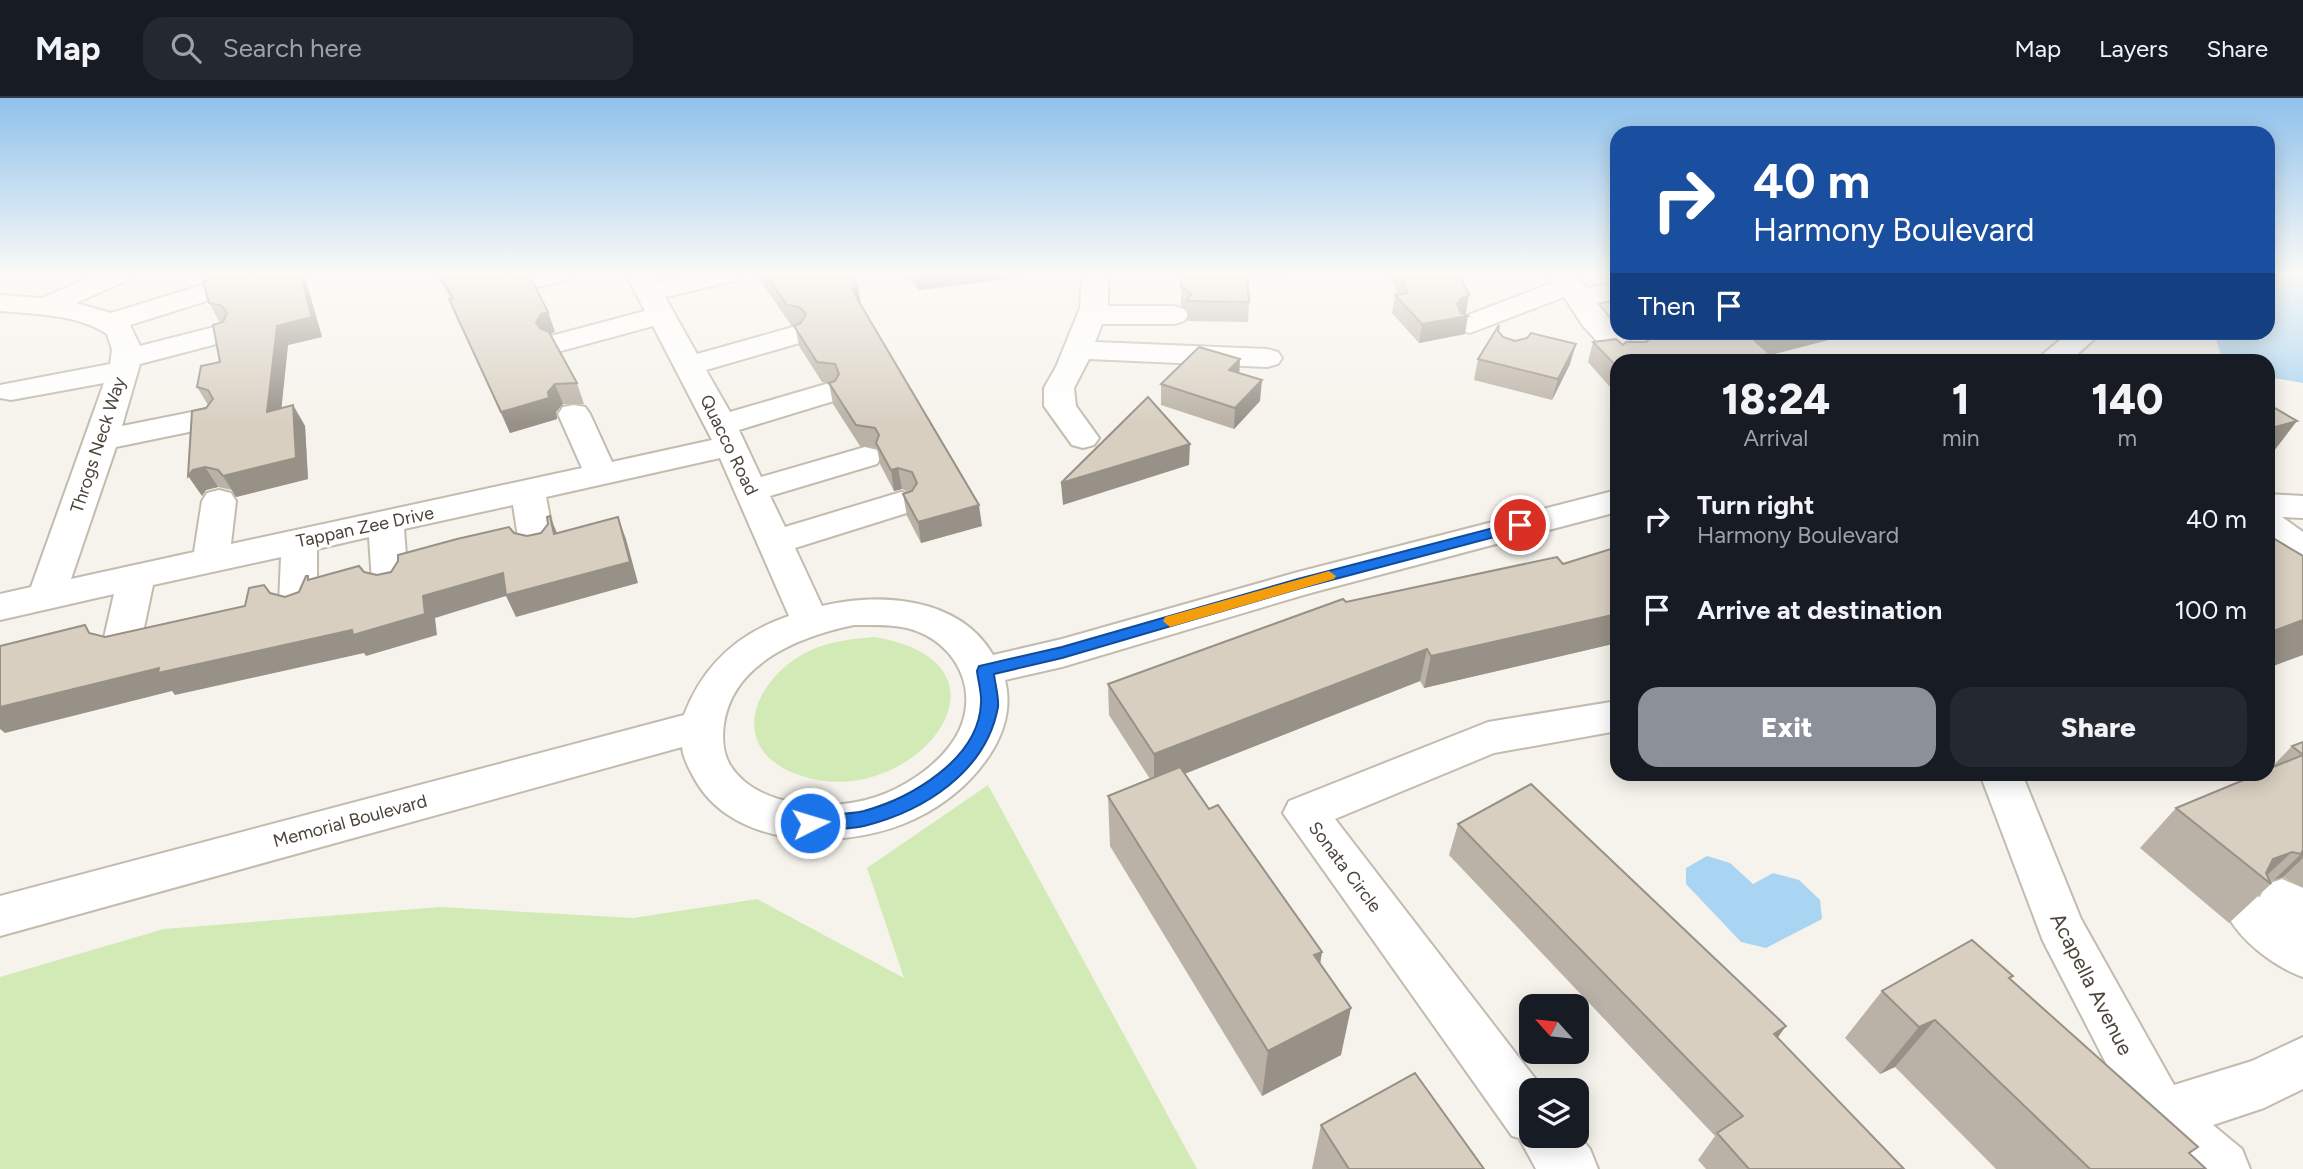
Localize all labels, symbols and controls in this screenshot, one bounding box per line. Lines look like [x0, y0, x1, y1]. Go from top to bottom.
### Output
search box [143, 17, 633, 80]
text: Map [35, 29, 101, 68]
icon: search [167, 29, 205, 67]
text: Search here [223, 32, 362, 64]
text: Map [2014, 34, 2061, 63]
text: Layers [2099, 34, 2168, 63]
text: Share [2206, 34, 2268, 63]
text: 40 m [1753, 151, 1870, 210]
icon: right [1638, 154, 1729, 245]
text: Harmony Boulevard [1753, 211, 2035, 249]
icon: arrive [1710, 287, 1748, 325]
text: Then [1638, 290, 1696, 322]
street label: Throgs Neck Way [66, 374, 131, 516]
text: 18:24 [1722, 374, 1830, 425]
text: 1 [1952, 374, 1970, 425]
text: 140 [2091, 374, 2163, 425]
street label: Quacco Road [695, 391, 763, 499]
text: Arrival [1743, 424, 1808, 452]
text: min [1942, 424, 1980, 452]
text: m [2118, 424, 2137, 452]
text: Turn right [1697, 489, 1814, 521]
pin [1490, 495, 1550, 555]
icon: right [1638, 500, 1676, 538]
street label: Tappan Zee Drive [294, 502, 436, 552]
text: 40 m [2186, 503, 2247, 535]
icon: arrive [1501, 506, 1539, 544]
text: Harmony Boulevard [1697, 521, 1899, 549]
icon: arrive [1638, 591, 1676, 629]
text: Arrive at destination [1697, 594, 1942, 626]
text: 100 m [2174, 594, 2247, 626]
button: Exit [1638, 687, 1936, 767]
button: Share [1950, 687, 2247, 767]
position arrow [773, 786, 847, 860]
street label: Memorial Boulevard [271, 790, 429, 852]
street label: Sonata Circle [1304, 817, 1386, 917]
street label: Acapella Avenue [2045, 909, 2139, 1059]
north arrow [1519, 994, 1589, 1064]
map controls [1519, 994, 1589, 1148]
button: layers [1519, 1078, 1589, 1148]

